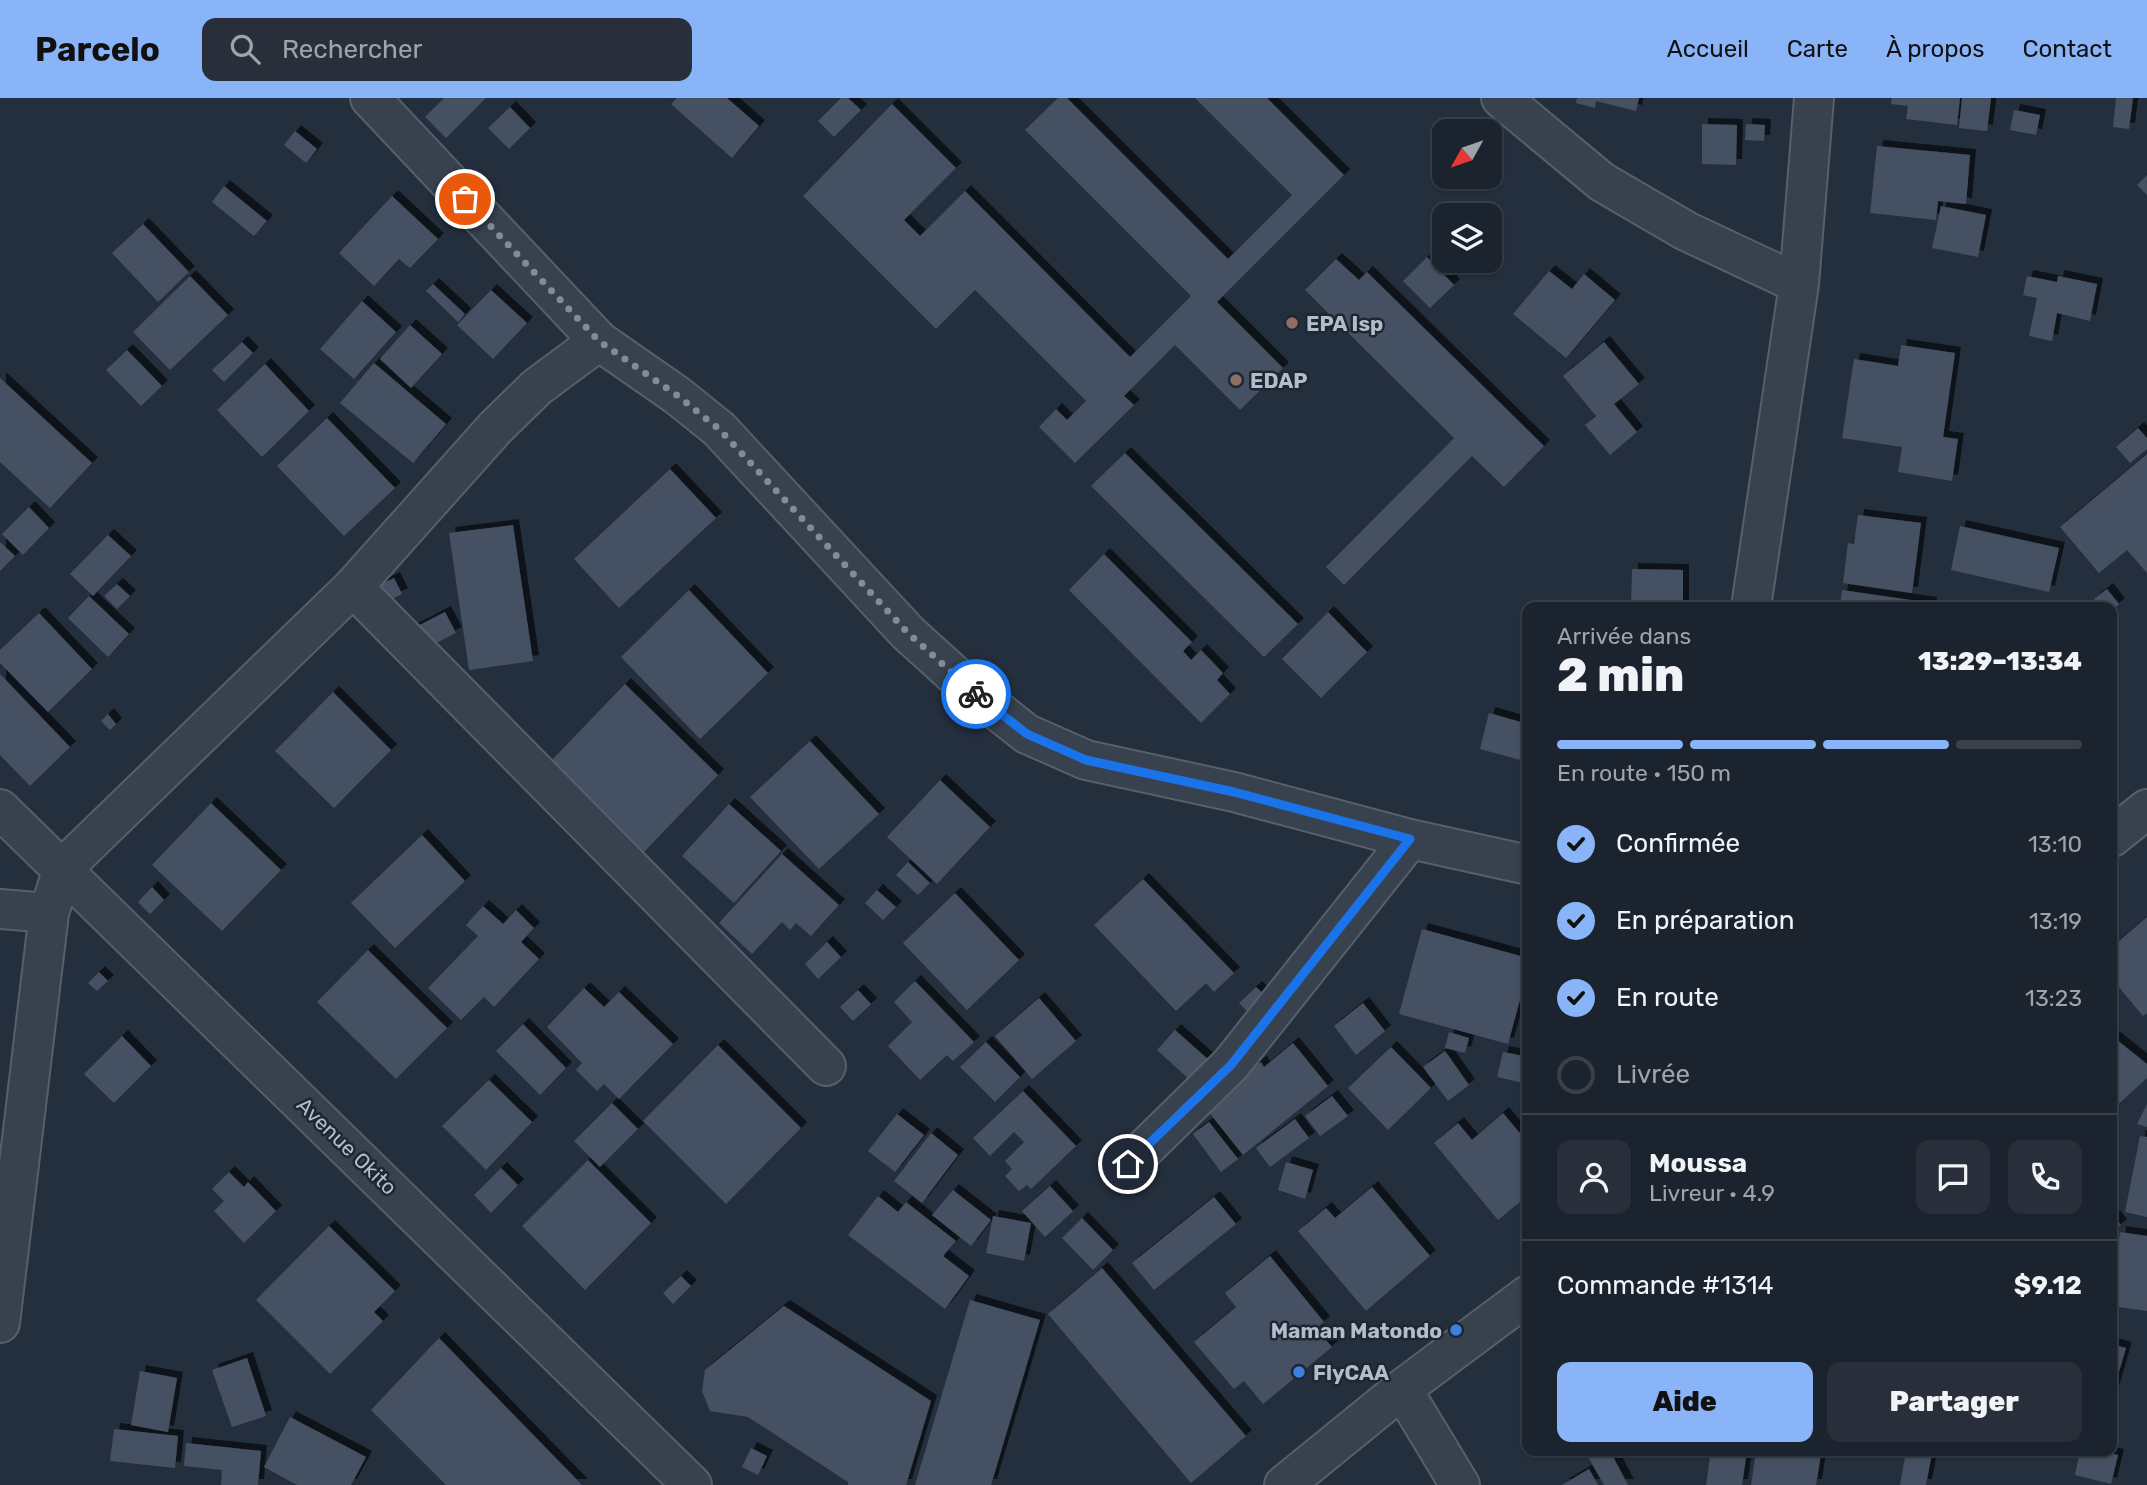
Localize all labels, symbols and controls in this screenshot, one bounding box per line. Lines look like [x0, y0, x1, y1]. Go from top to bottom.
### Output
search box [202, 18, 692, 81]
text: Parcelo [35, 30, 160, 69]
icon: search [226, 30, 264, 68]
text: Rechercher [282, 34, 422, 65]
text: Accueil [1667, 35, 1749, 63]
text: Carte [1787, 35, 1848, 63]
text: À propos [1886, 35, 1985, 63]
text: Contact [2023, 35, 2112, 63]
north arrow [1432, 119, 1502, 189]
map controls [1432, 119, 1502, 273]
pin [435, 169, 495, 229]
icon: bag [446, 180, 484, 218]
button: layers [1432, 203, 1502, 273]
place label: EPA Isp [1306, 311, 1383, 336]
marker: EPA Isp [1284, 315, 1300, 331]
place label: EDAP [1250, 368, 1307, 393]
marker: EDAP [1228, 372, 1244, 388]
text: Arrivée dans [1557, 622, 1691, 650]
text: 13:29–13:34 [1918, 646, 2082, 677]
text: 2 min [1557, 648, 1684, 703]
courier [941, 659, 1011, 729]
icon: bike [957, 675, 995, 713]
text: En route · 150 m [1557, 759, 1731, 787]
icon: check [1557, 825, 1595, 863]
text: Confirmée [1616, 828, 1740, 859]
text: 13:10 [2028, 830, 2082, 858]
icon: check [1557, 902, 1595, 940]
text: En préparation [1616, 905, 1794, 936]
text: 13:19 [2029, 907, 2082, 935]
icon: check [1557, 979, 1595, 1017]
text: En route [1616, 982, 1719, 1013]
text: 13:23 [2025, 984, 2082, 1012]
text: Livrée [1616, 1059, 1690, 1090]
street label: Avenue Okito [292, 1092, 402, 1200]
pin [1098, 1134, 1158, 1194]
button: person [1557, 1140, 1631, 1214]
button: chat [1916, 1140, 1990, 1214]
button: phone [2008, 1140, 2082, 1214]
icon: home [1109, 1145, 1147, 1183]
text: Moussa [1649, 1148, 1747, 1179]
text: Livreur · 4.9 [1649, 1179, 1775, 1207]
text: Commande #1314 [1557, 1270, 1774, 1301]
text: $9.12 [2014, 1270, 2082, 1301]
place label: Maman Matondo [1271, 1318, 1442, 1343]
marker: Maman Matondo [1448, 1322, 1464, 1338]
place label: FlyCAA [1313, 1360, 1389, 1385]
button: Aide [1557, 1362, 1813, 1442]
button: Partager [1827, 1362, 2082, 1442]
marker: FlyCAA [1291, 1364, 1307, 1380]

